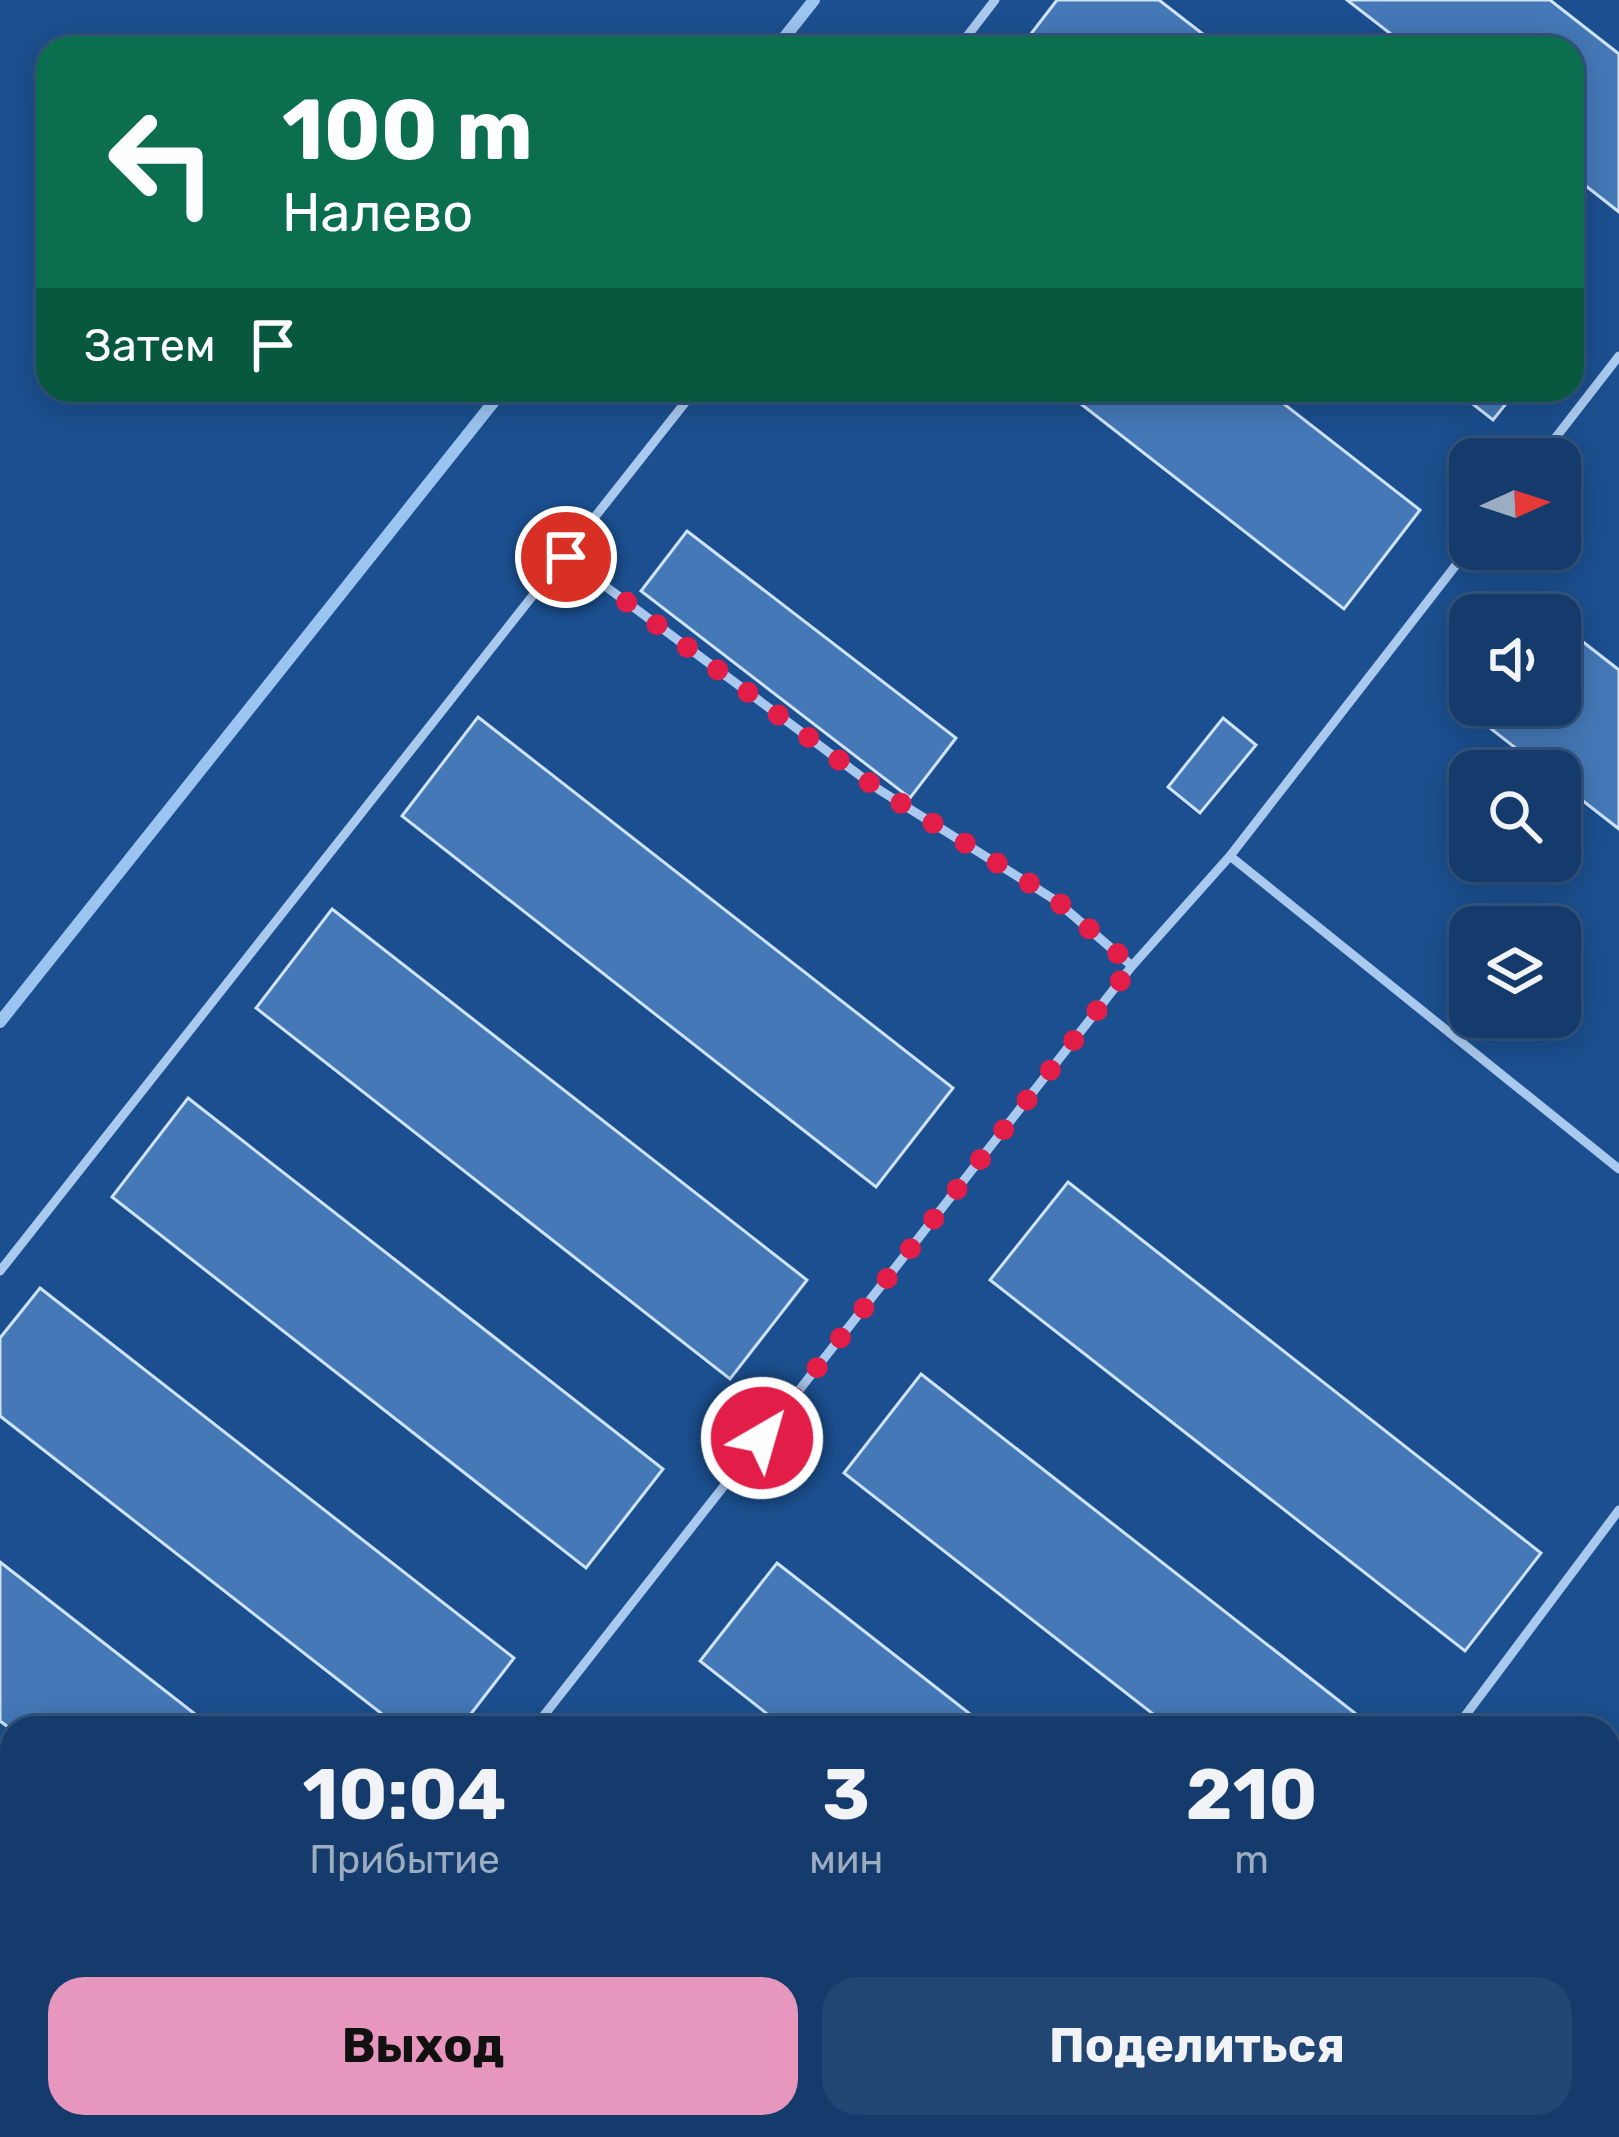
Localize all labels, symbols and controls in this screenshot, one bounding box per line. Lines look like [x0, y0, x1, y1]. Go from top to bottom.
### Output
text: 100 m [282, 80, 533, 180]
icon: left [84, 84, 240, 240]
text: Налево [282, 181, 473, 245]
icon: arrive [240, 312, 306, 378]
text: Затем [84, 319, 216, 372]
north arrow [1449, 438, 1581, 570]
map controls [1449, 438, 1581, 1038]
pin [515, 506, 617, 608]
icon: arrive [533, 524, 599, 590]
button: sound [1449, 594, 1581, 726]
button: search [1449, 750, 1581, 882]
button: layers [1449, 906, 1581, 1038]
position arrow [699, 1375, 825, 1501]
text: 10:04 [303, 1752, 507, 1837]
text: 3 [822, 1752, 870, 1837]
text: 210 [1186, 1752, 1317, 1837]
text: Прибытие [309, 1837, 500, 1883]
text: мин [809, 1837, 883, 1883]
text: m [1234, 1837, 1269, 1883]
button: Выход [48, 1977, 798, 2115]
button: Поделиться [822, 1977, 1572, 2115]

